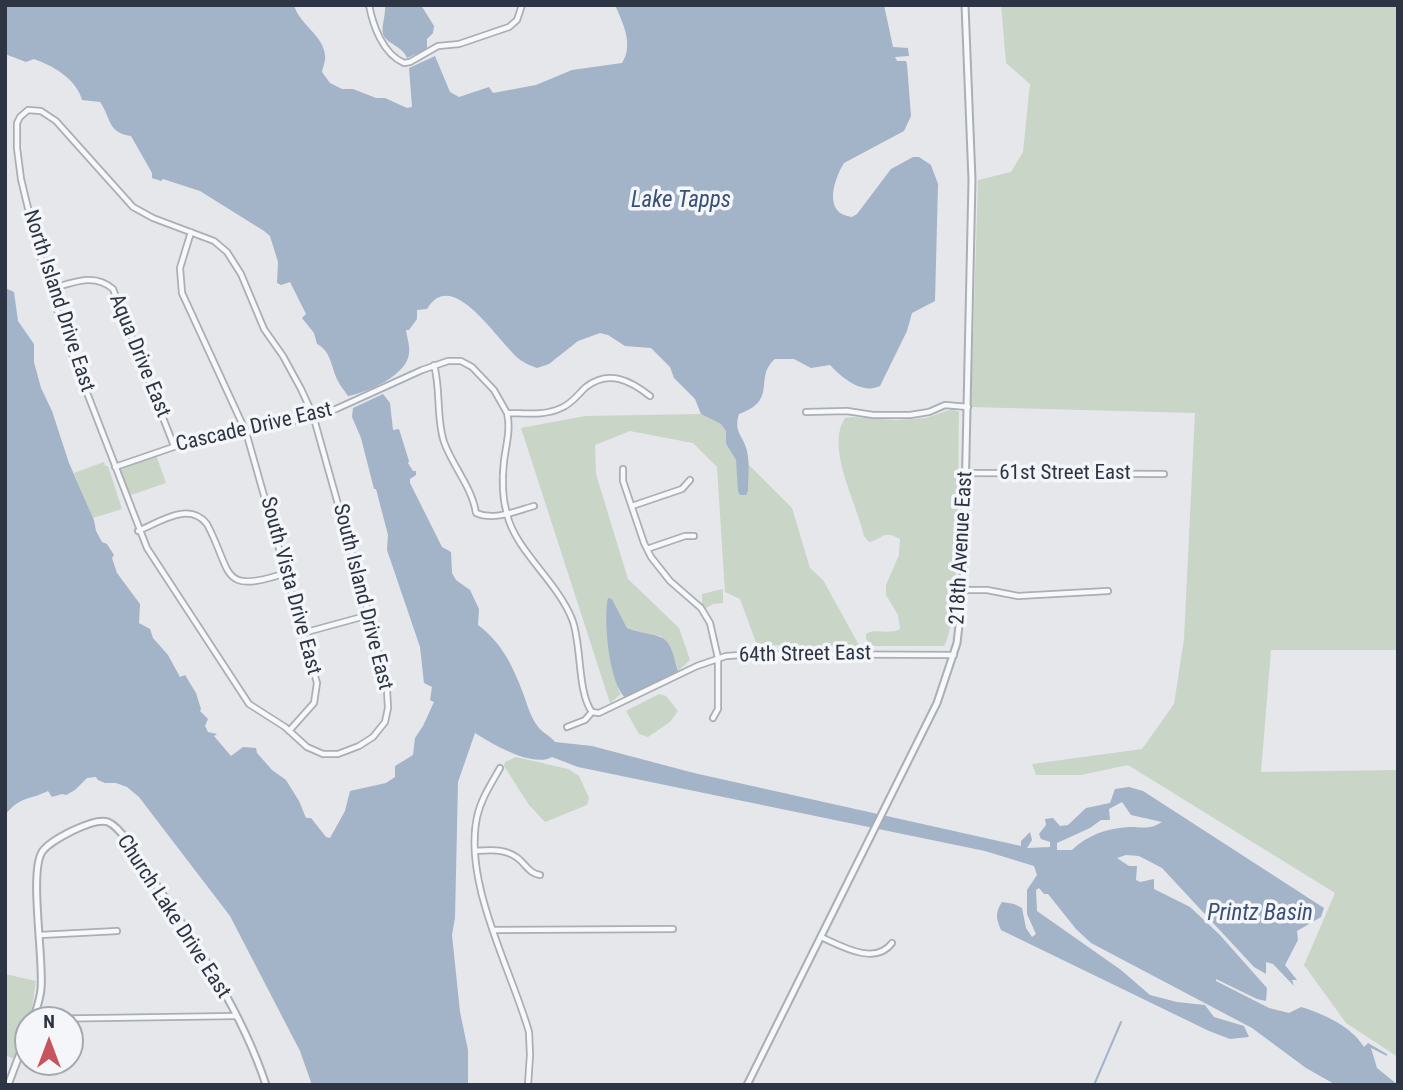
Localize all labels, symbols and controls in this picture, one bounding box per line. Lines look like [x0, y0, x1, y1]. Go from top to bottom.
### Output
water label: Lake Tapps [631, 187, 731, 215]
street label: North Island Drive East [17, 207, 99, 395]
street label: Aqua Drive East [103, 291, 175, 421]
street label: Cascade Drive East [174, 398, 334, 458]
street label: 61st Street East [999, 461, 1131, 487]
street label: 218th Avenue East [945, 471, 979, 625]
street label: South Vista Drive East [254, 494, 326, 678]
street label: South Island Drive East [327, 501, 397, 693]
street label: 64th Street East [739, 641, 871, 669]
street label: Church Lake Drive East [111, 830, 235, 1004]
water label: Printz Basin [1207, 900, 1313, 928]
north arrow [14, 1006, 84, 1076]
text: N [43, 1010, 55, 1033]

